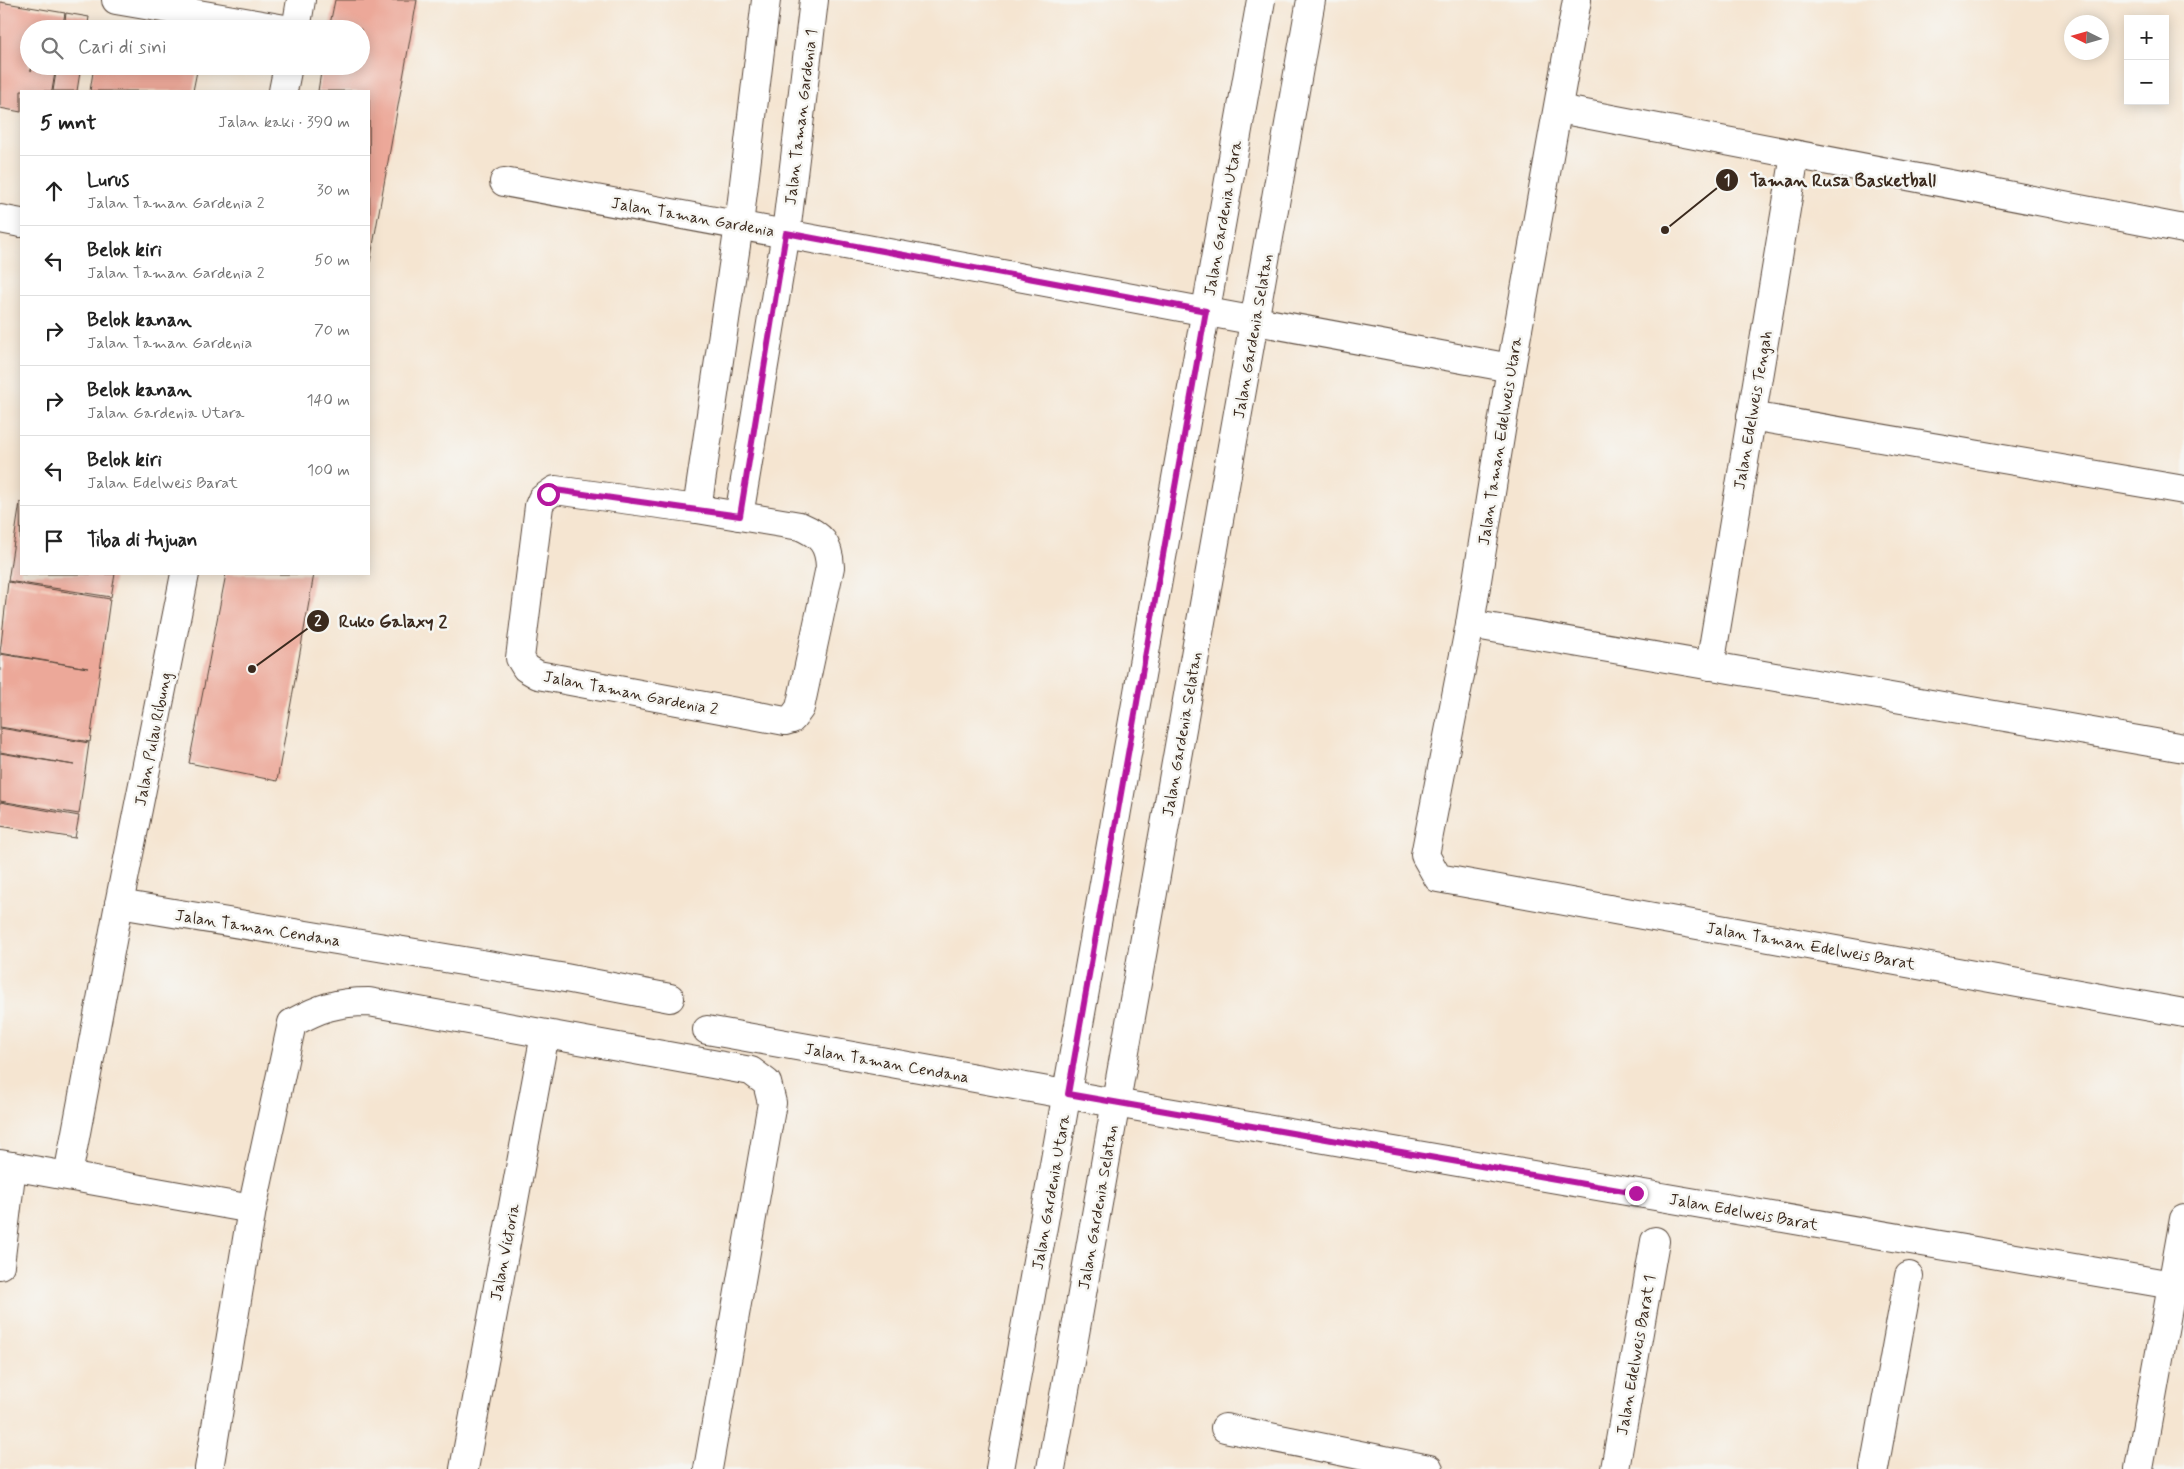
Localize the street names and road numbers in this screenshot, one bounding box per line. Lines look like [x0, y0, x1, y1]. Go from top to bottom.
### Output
street label: Jalan Taman Gardenia 1 [780, 28, 823, 206]
street label: Jalan Gardenia Utara [1199, 139, 1248, 298]
street label: Jalan Taman Gardenia [610, 193, 776, 242]
street label: Jalan Gardenia Selatan [1229, 252, 1278, 420]
street label: Jalan Edelweis Tengah [1729, 329, 1778, 491]
street label: Jalan Taman Edelweis Utara [1474, 335, 1527, 547]
street label: Jalan Gardenia Selatan [1158, 650, 1207, 818]
street label: Jalan Taman Gardenia 2 [542, 666, 720, 721]
street label: Jalan Pulau Ribung [130, 671, 177, 808]
street label: Jalan Taman Cendana [174, 905, 342, 952]
street label: Jalan Taman Edelweis Barat [1705, 918, 1918, 975]
street label: Jalan Taman Cendana [803, 1039, 971, 1088]
street label: Jalan Gardenia Utara [1027, 1113, 1076, 1272]
street label: Jalan Gardenia Selatan [1074, 1123, 1123, 1291]
street label: Jalan Edelweis Barat [1668, 1189, 1820, 1236]
street label: Jalan Victoria [486, 1202, 525, 1303]
street label: Jalan Edelweis Barat 1 [1612, 1273, 1661, 1437]

